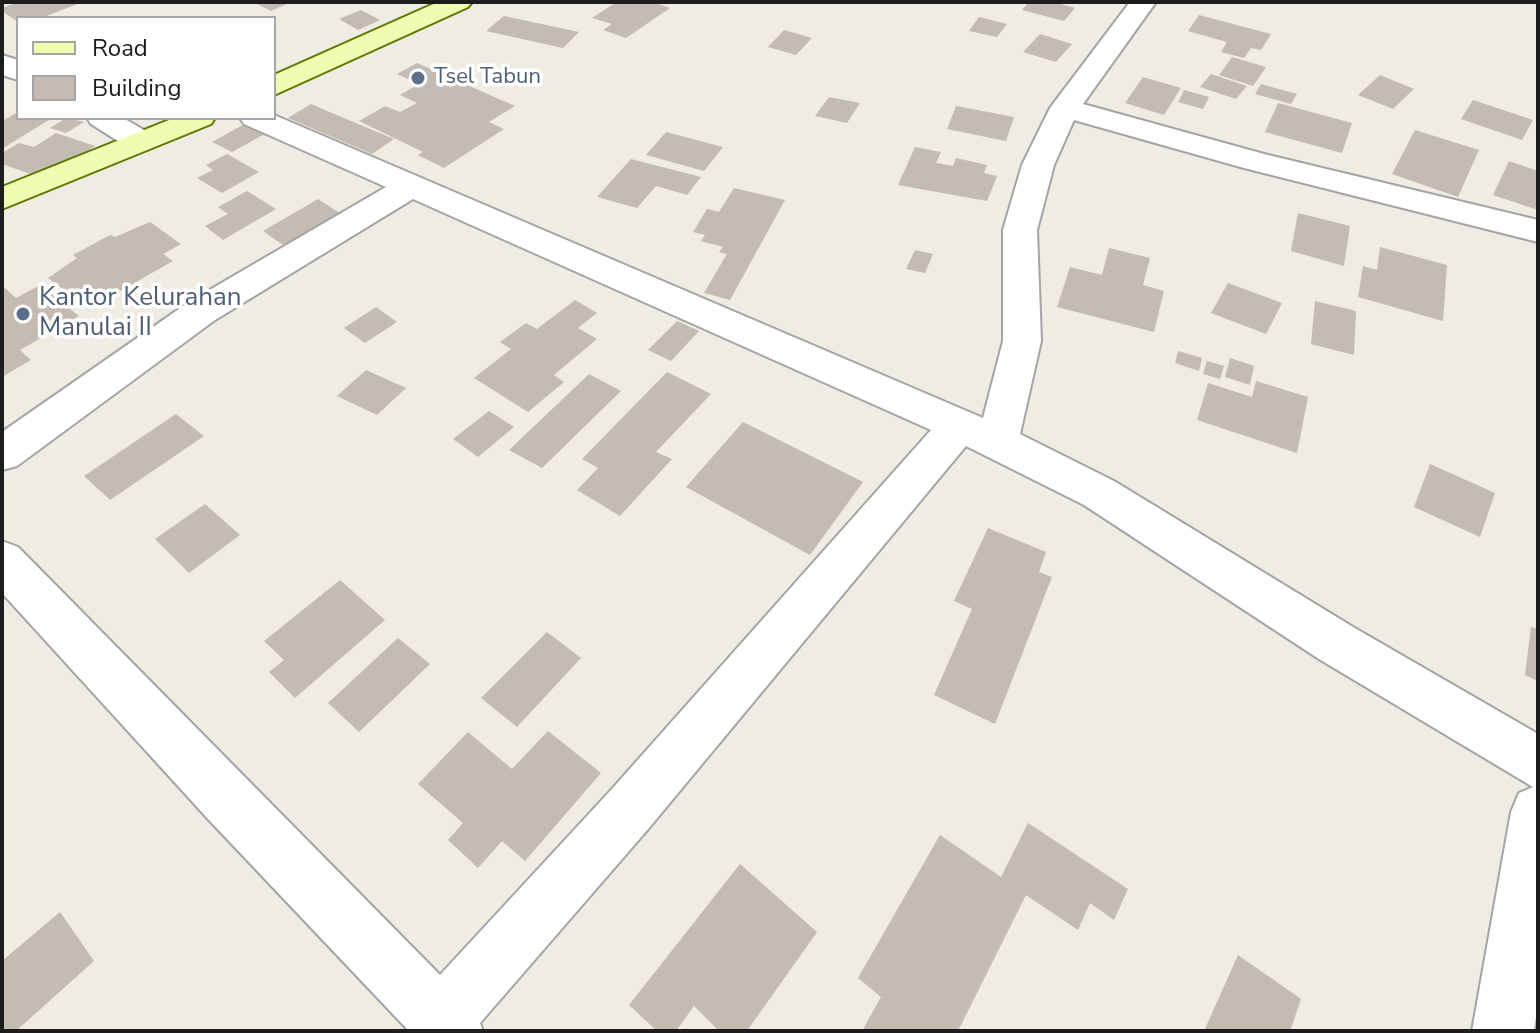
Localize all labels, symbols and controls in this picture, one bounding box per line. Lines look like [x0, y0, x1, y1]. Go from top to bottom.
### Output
legend [16, 16, 276, 120]
text: Road [92, 32, 148, 64]
place label: Tsel Tabun [434, 65, 541, 91]
marker: Tsel Tabun [409, 69, 427, 87]
text: Building [92, 72, 182, 104]
place label: Kantor Kelurahan Manulai II [39, 283, 242, 344]
marker: Kantor Kelurahan Manulai II [14, 305, 32, 323]

